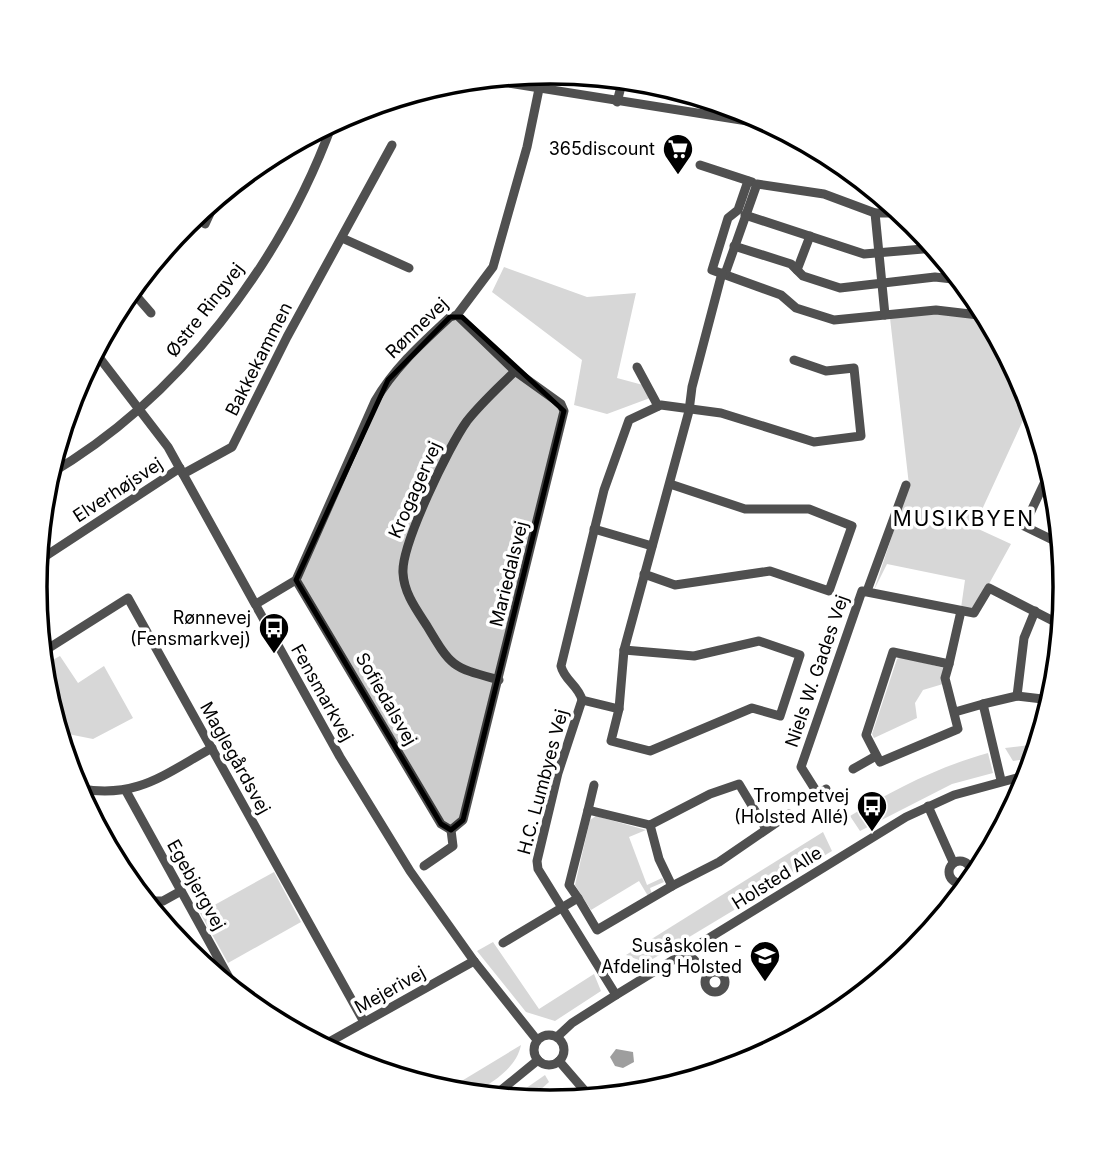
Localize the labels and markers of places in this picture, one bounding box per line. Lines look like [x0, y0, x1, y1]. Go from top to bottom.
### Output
supermarket icon: 365discount [661, 132, 695, 176]
place label: 365discount [549, 138, 655, 159]
place label: Rønnevej (Fensmarkvej) [130, 607, 251, 649]
bus stop icon: Rønnevej (Fensmarkvej) [257, 611, 291, 655]
place label: Trompetvej (Holsted Allé) [734, 785, 849, 827]
bus stop icon: Trompetvej (Holsted Allé) [855, 789, 889, 833]
place label: Susåskolen - Afdeling Holsted [601, 935, 742, 977]
school or university icon: Susåskolen - Afdeling Holsted [748, 939, 782, 983]

